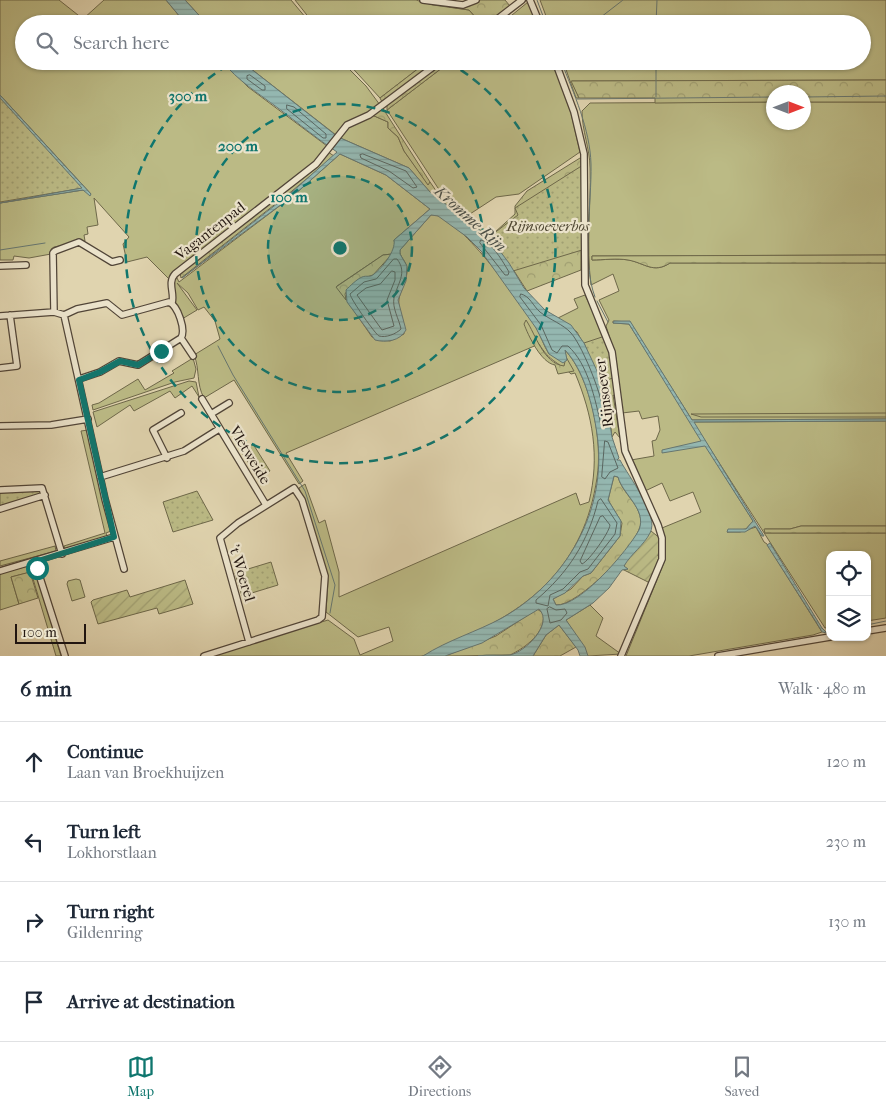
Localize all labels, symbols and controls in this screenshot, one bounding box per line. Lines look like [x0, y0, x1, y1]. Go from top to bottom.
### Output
search box [15, 15, 871, 70]
icon: search [33, 29, 61, 57]
text: Search here [73, 32, 169, 54]
north arrow [766, 85, 811, 130]
text: 300 m [169, 87, 208, 105]
text: 200 m [218, 137, 258, 155]
water label: Kromme Rijn [430, 181, 510, 256]
text: 100 m [270, 188, 308, 206]
street label: Vagantenpad [171, 198, 249, 265]
park label: Rijnsoeverbos [506, 217, 590, 235]
centre of rings [331, 239, 349, 257]
route end [150, 340, 173, 363]
street label: Rijnsoever [591, 357, 617, 428]
street label: Vletweide [225, 422, 275, 488]
street label: 't Woerel [225, 542, 259, 604]
map controls [826, 551, 871, 641]
button: locate [826, 551, 871, 596]
route start [26, 557, 49, 580]
button: layers [826, 596, 871, 641]
scale bar [15, 621, 86, 644]
text: 100 m [22, 624, 57, 641]
text: 6 min [20, 677, 72, 701]
text: Walk · 480 m [778, 679, 866, 698]
text: Continue [67, 741, 143, 763]
icon: ahead [20, 748, 48, 776]
text: 120 m [827, 752, 866, 771]
text: Laan van Broekhuijzen [67, 763, 224, 782]
text: Turn left [67, 821, 141, 843]
icon: left [20, 828, 48, 856]
text: 230 m [826, 832, 866, 851]
text: Lokhorstlaan [67, 843, 157, 862]
text: Turn right [67, 901, 154, 923]
icon: right [20, 908, 48, 936]
text: 130 m [828, 912, 866, 931]
text: Gildenring [67, 923, 143, 942]
icon: arrive [20, 988, 48, 1016]
text: Arrive at destination [67, 991, 235, 1013]
tab: Map [127, 1053, 155, 1100]
tab: Directions [408, 1053, 471, 1100]
tab: Saved [725, 1053, 759, 1100]

